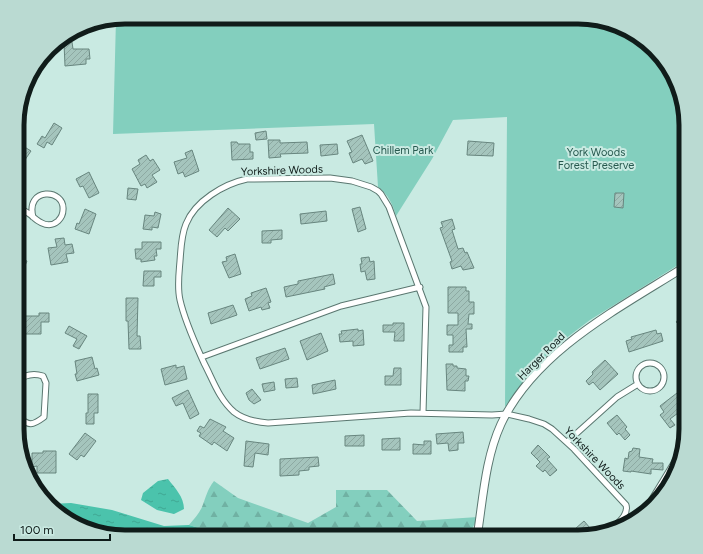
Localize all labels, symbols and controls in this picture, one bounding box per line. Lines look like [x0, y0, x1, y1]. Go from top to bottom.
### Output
park label: Chillem Park [373, 144, 434, 157]
park label: York Woods Forest Preserve [558, 146, 634, 172]
street label: Yorkshire Woods [241, 163, 323, 178]
street label: Harger Road [515, 330, 568, 383]
street label: Yorkshire Woods [561, 424, 628, 492]
scale bar [14, 516, 110, 542]
text: 100 m [20, 523, 54, 537]

